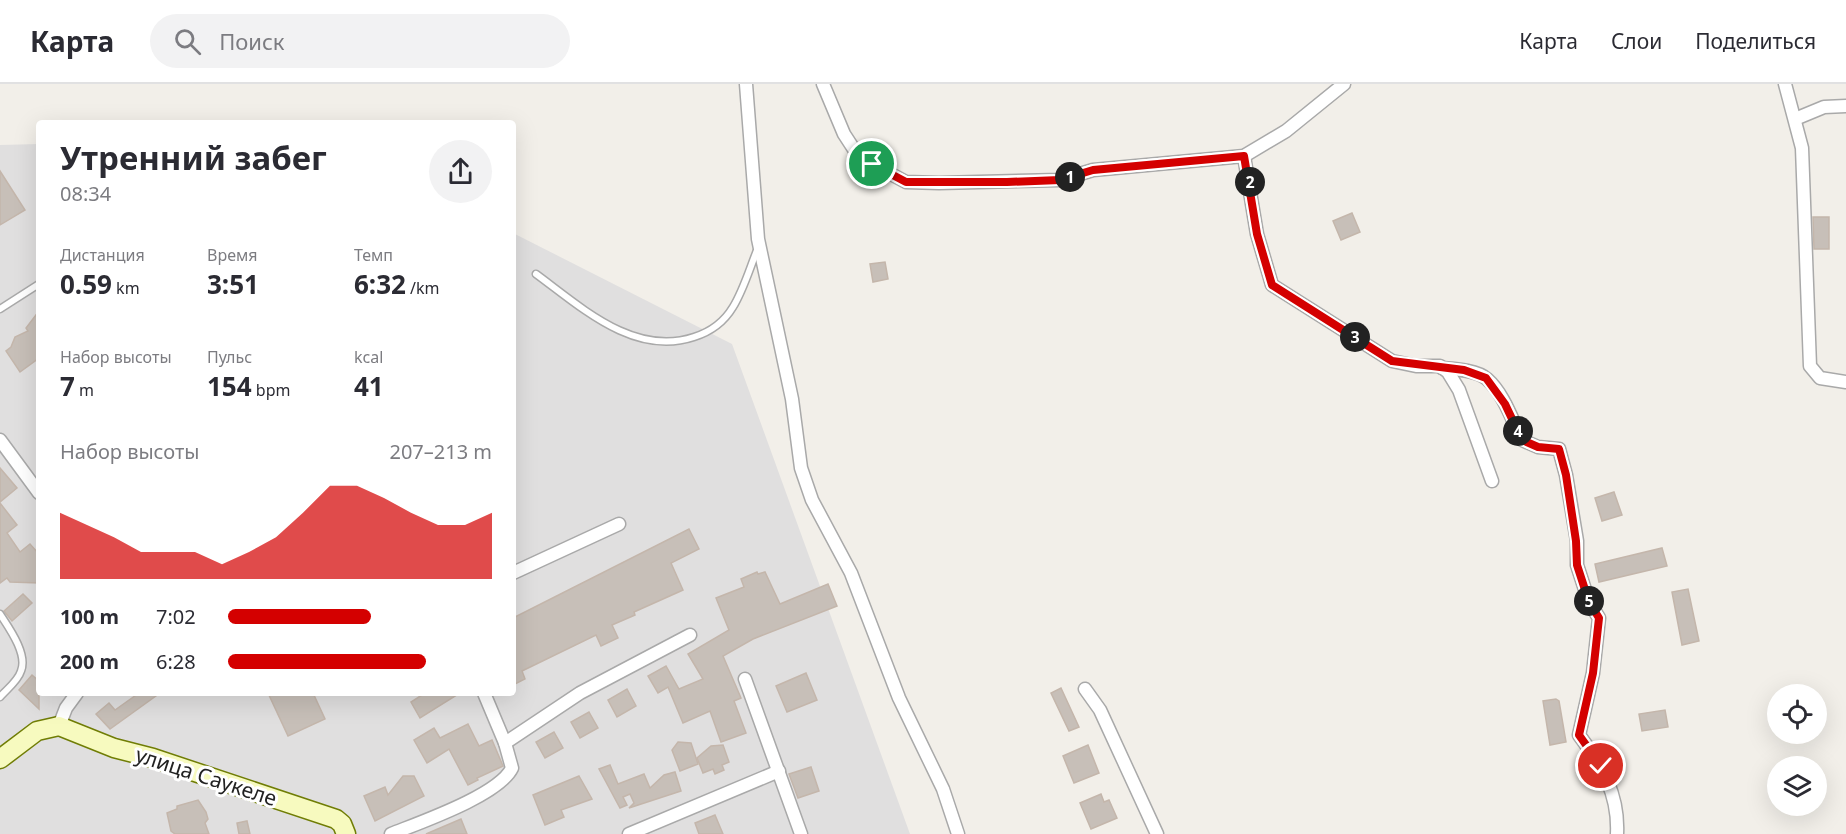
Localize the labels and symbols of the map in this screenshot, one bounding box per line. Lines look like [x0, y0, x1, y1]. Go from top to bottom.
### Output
pin [846, 138, 897, 189]
pin: 1 [1055, 162, 1085, 192]
pin: 2 [1235, 167, 1265, 197]
pin: 3 [1340, 322, 1370, 352]
pin: 4 [1503, 416, 1533, 446]
pin: 5 [1574, 586, 1604, 616]
street label: улица Саукеле [132, 740, 280, 812]
pin [1575, 740, 1626, 791]

